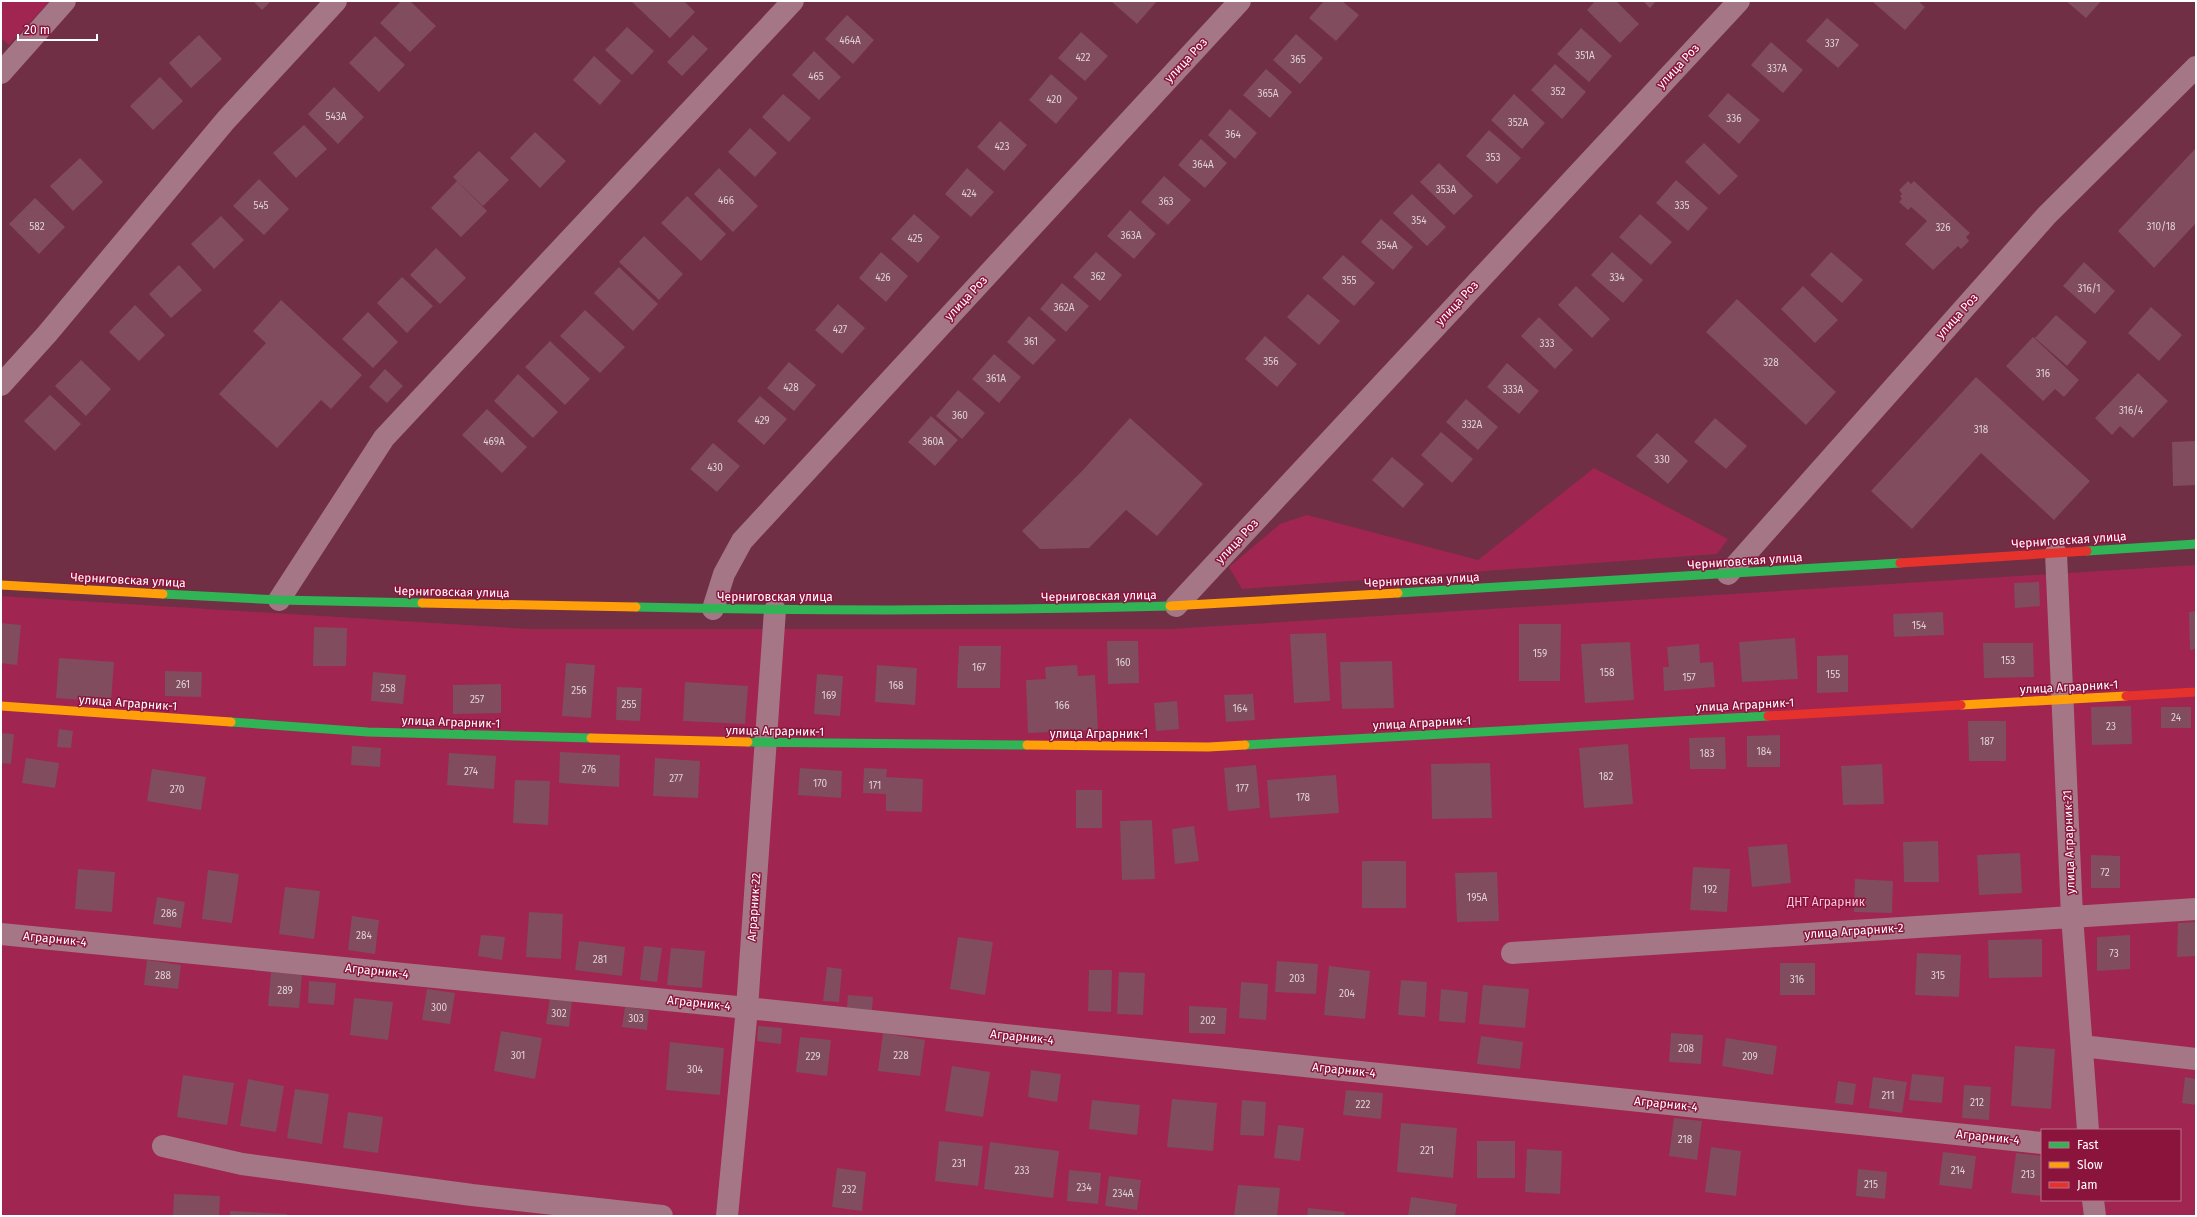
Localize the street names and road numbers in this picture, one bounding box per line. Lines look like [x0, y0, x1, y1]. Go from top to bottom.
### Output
street label: улица Роз [1162, 35, 1210, 85]
street label: улица Роз [1654, 41, 1702, 91]
street label: улица Роз [942, 273, 990, 323]
street label: улица Роз [1433, 278, 1481, 328]
street label: улица Роз [1933, 291, 1981, 341]
street label: улица Роз [1213, 516, 1261, 566]
street label: Черниговская улица [2011, 529, 2127, 551]
street label: Черниговская улица [1687, 550, 1803, 572]
street label: Черниговская улица [70, 570, 186, 590]
street label: Черниговская улица [1364, 570, 1480, 590]
street label: Черниговская улица [394, 584, 510, 600]
street label: Черниговская улица [1041, 588, 1157, 604]
street label: Черниговская улица [717, 590, 833, 604]
street label: улица Аграрник-1 [2019, 677, 2119, 697]
street label: улица Аграрник-1 [78, 693, 178, 713]
street label: улица Аграрник-1 [1695, 695, 1795, 715]
street label: улица Аграрник-1 [401, 713, 501, 731]
street label: улица Аграрник-1 [1372, 713, 1472, 733]
street label: улица Аграрник-1 [726, 723, 824, 739]
street label: улица Аграрник-1 [1050, 727, 1148, 741]
street label: улица Аграрник-21 [2060, 790, 2078, 894]
street label: Аграрник-22 [745, 872, 763, 942]
street label: улица Аграрник-2 [1804, 921, 1904, 941]
street label: Аграрник-4 [22, 929, 88, 949]
street label: Аграрник-4 [344, 961, 410, 981]
street label: Аграрник-4 [666, 993, 732, 1013]
street label: Аграрник-4 [989, 1027, 1055, 1047]
street label: Аграрник-4 [1311, 1060, 1377, 1080]
street label: Аграрник-4 [1633, 1094, 1699, 1114]
street label: Аграрник-4 [1955, 1127, 2021, 1147]

